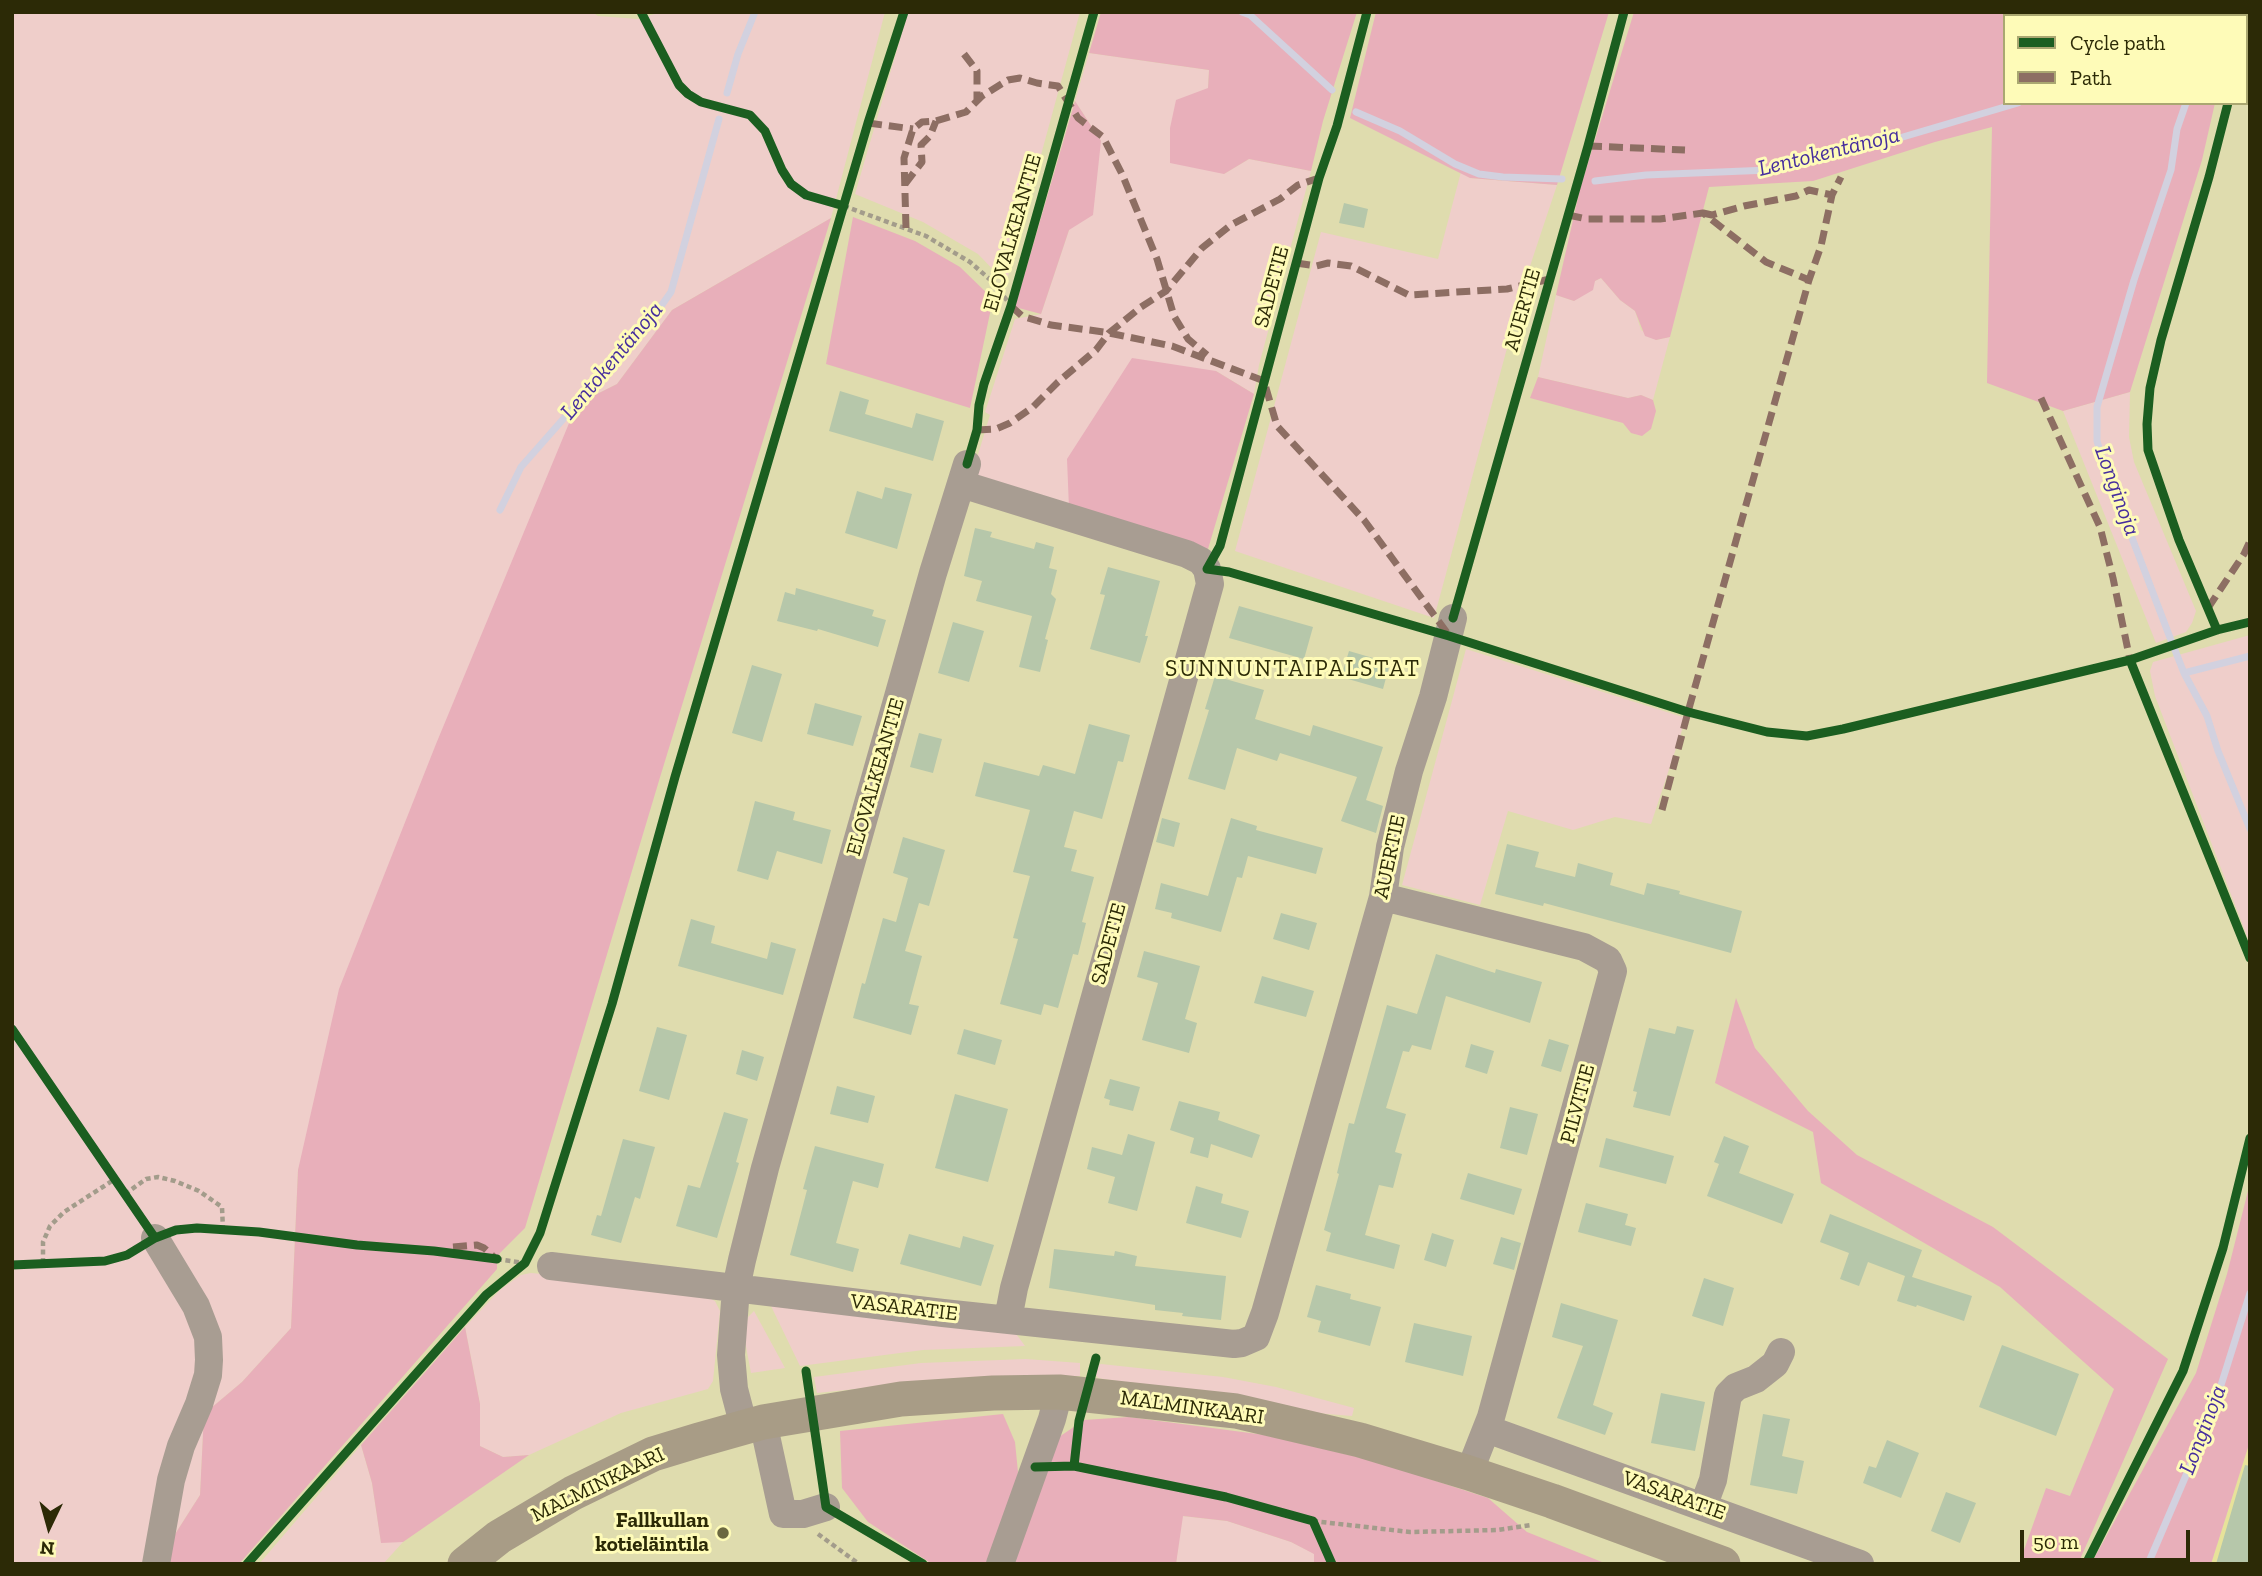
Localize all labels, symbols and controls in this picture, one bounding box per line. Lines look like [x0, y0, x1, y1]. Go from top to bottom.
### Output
legend [2003, 14, 2248, 105]
text: Cycle path [2070, 30, 2165, 55]
text: Path [2070, 65, 2112, 90]
water label: Lentokentänoja [1755, 121, 1903, 183]
street label: ELOVALKEANTIE [978, 151, 1048, 315]
street label: SADETIE [1249, 243, 1295, 331]
street label: AUERTIE [1499, 266, 1547, 354]
water label: Lentokentänoja [555, 297, 669, 425]
water label: Longinoja [2088, 442, 2146, 540]
district label: SUNNUNTAIPALSTAT [1167, 655, 1419, 683]
street label: ELOVALKEANTIE [841, 695, 911, 859]
street label: AUERTIE [1369, 813, 1411, 901]
street label: SADETIE [1086, 900, 1132, 988]
street label: PILVITIE [1555, 1062, 1601, 1146]
street label: VASARATIE [849, 1289, 959, 1327]
water label: Longinoja [2173, 1382, 2233, 1478]
street label: MALMINKAARI [1119, 1385, 1265, 1431]
street label: MALMINKAARI [527, 1442, 669, 1528]
street label: VASARATIE [1619, 1466, 1729, 1526]
north arrow [14, 1492, 84, 1562]
place label: Fallkullan kotieläintila [595, 1508, 709, 1558]
scale bar [2024, 1516, 2194, 1560]
marker: Fallkullan kotieläintila [715, 1525, 731, 1541]
text: 50 m [2033, 1529, 2079, 1554]
text: N [39, 1536, 55, 1561]

